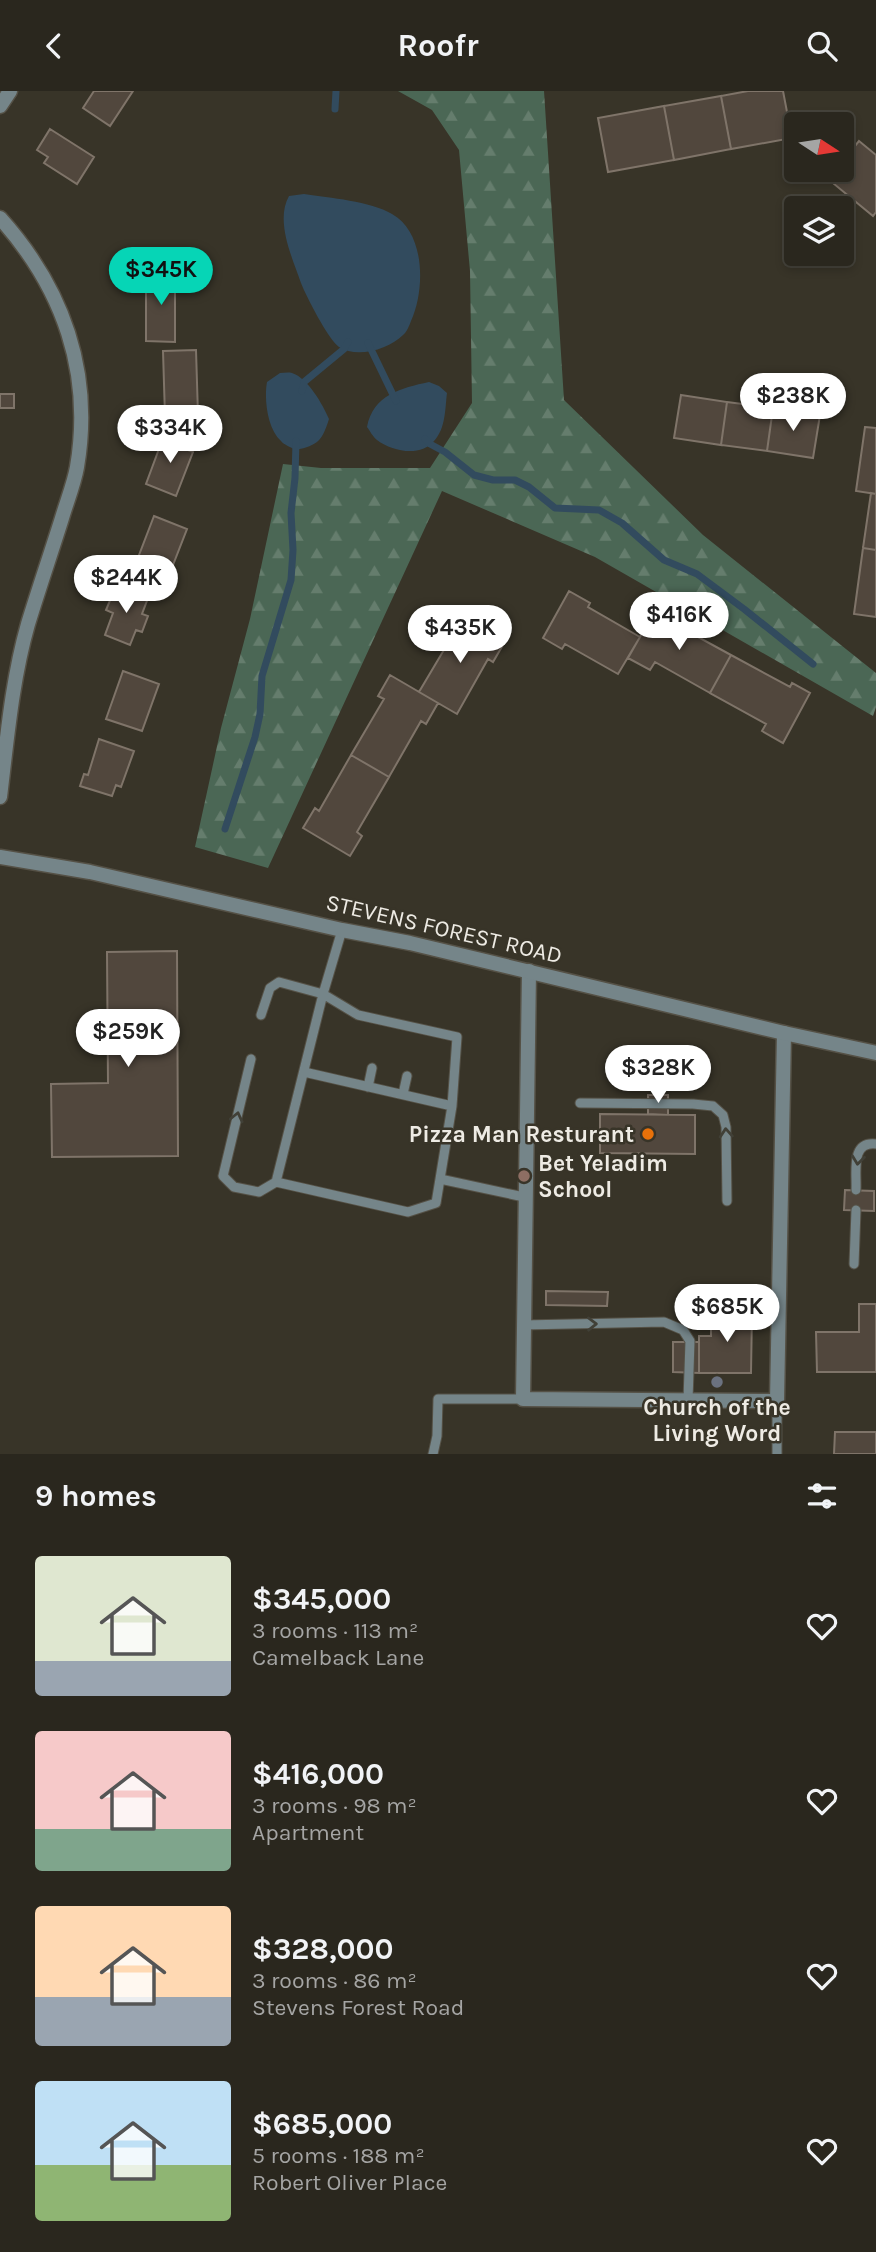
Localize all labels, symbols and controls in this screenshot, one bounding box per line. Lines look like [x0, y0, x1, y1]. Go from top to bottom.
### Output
icon: back [35, 27, 73, 65]
text: Roofr [397, 27, 479, 64]
icon: search [803, 27, 841, 65]
north arrow [784, 112, 854, 182]
map controls [784, 112, 854, 266]
button: layers [784, 196, 854, 266]
pin: $345K [112, 247, 210, 307]
text: $345K [125, 256, 197, 283]
pin: $238K [744, 373, 842, 433]
text: $238K [756, 382, 830, 409]
pin: $334K [121, 405, 219, 465]
text: $334K [133, 414, 207, 441]
pin: $244K [77, 555, 175, 615]
text: $244K [90, 564, 162, 591]
pin: $416K [630, 593, 728, 652]
text: $416K [646, 601, 712, 628]
pin: $435K [411, 605, 509, 665]
text: $435K [424, 614, 496, 641]
street label: STEVENS FOREST ROAD [323, 889, 565, 969]
pin: $259K [79, 1009, 177, 1069]
text: $259K [92, 1018, 164, 1045]
pin: $328K [609, 1045, 707, 1105]
text: $328K [621, 1054, 695, 1081]
one-way arrow [229, 1112, 243, 1124]
place label: Pizza Man Resturant [409, 1121, 634, 1148]
marker: Pizza Man Resturant [640, 1126, 656, 1142]
one-way arrow [718, 1127, 733, 1138]
place label: Bet Yeladim School [538, 1150, 668, 1203]
one-way arrow [851, 1154, 866, 1166]
marker: Bet Yeladim School [516, 1168, 532, 1184]
pin: $685K [678, 1285, 776, 1344]
text: $685K [690, 1293, 764, 1320]
one-way arrow [586, 1316, 597, 1331]
marker: Church of the Living Word [709, 1374, 725, 1390]
place label: Church of the Living Word [643, 1394, 791, 1447]
icon: filters [803, 1477, 841, 1515]
text: 9 homes [35, 1478, 157, 1514]
text: $345,000 [252, 1581, 391, 1617]
icon: home [91, 1584, 175, 1668]
icon: heart [803, 1607, 841, 1645]
text: 3 rooms · 113 m² [252, 1617, 418, 1644]
text: Camelback Lane [252, 1644, 424, 1671]
text: $416,000 [252, 1756, 384, 1792]
icon: home [91, 1759, 175, 1843]
icon: heart [803, 1782, 841, 1820]
text: 3 rooms · 98 m² [252, 1792, 417, 1819]
text: Apartment [252, 1819, 364, 1846]
text: $328,000 [252, 1931, 393, 1967]
icon: home [91, 1934, 175, 2018]
icon: heart [803, 1957, 841, 1995]
text: 3 rooms · 86 m² [252, 1967, 417, 1994]
text: Stevens Forest Road [252, 1994, 464, 2021]
text: $685,000 [252, 2106, 392, 2142]
icon: home [91, 2109, 175, 2193]
icon: heart [803, 2132, 841, 2170]
text: 5 rooms · 188 m² [252, 2142, 425, 2169]
text: Robert Oliver Place [252, 2169, 447, 2196]

